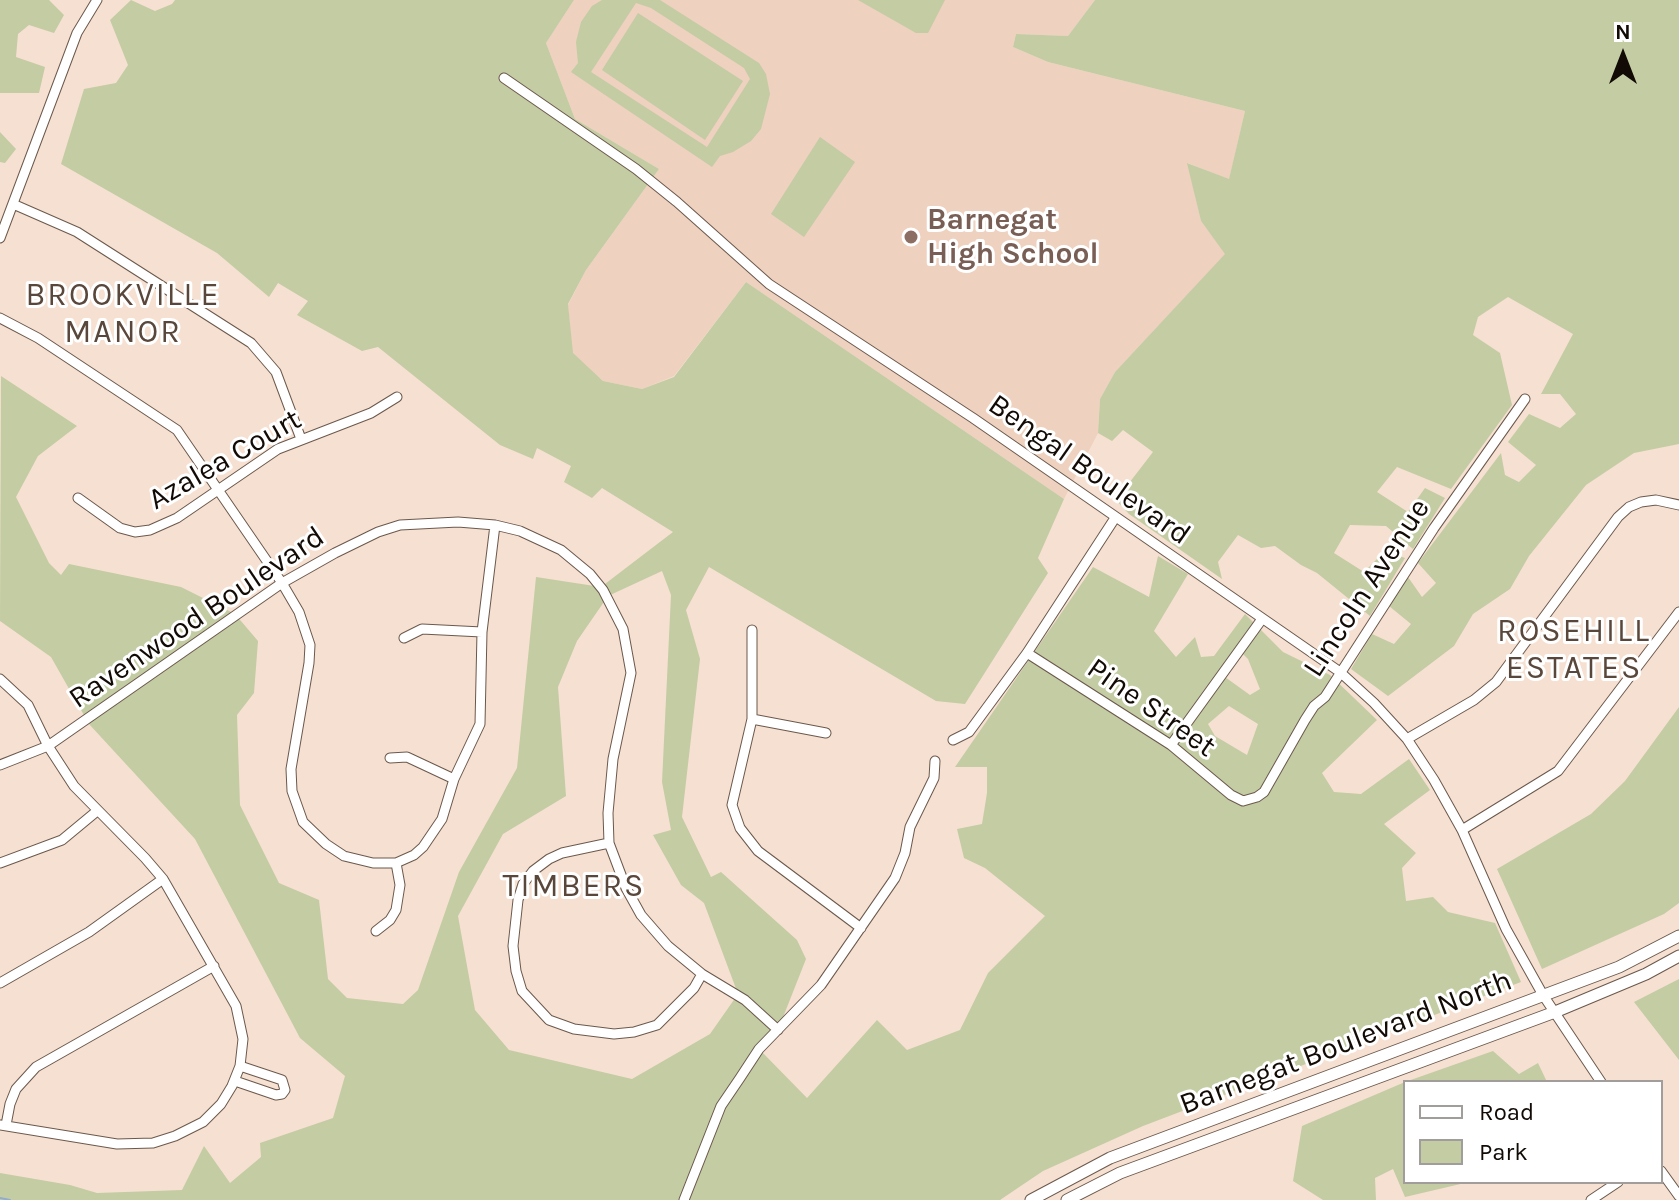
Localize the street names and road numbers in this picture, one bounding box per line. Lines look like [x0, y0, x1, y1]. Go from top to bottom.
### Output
street label: Bengal Boulevard [981, 387, 1197, 553]
street label: Azalea Court [142, 402, 308, 518]
street label: Lincoln Avenue [1296, 492, 1438, 684]
street label: Ravenwood Boulevard [63, 519, 331, 717]
street label: Pine Street [1080, 651, 1222, 765]
street label: Barnegat Boulevard North [1175, 963, 1517, 1123]

